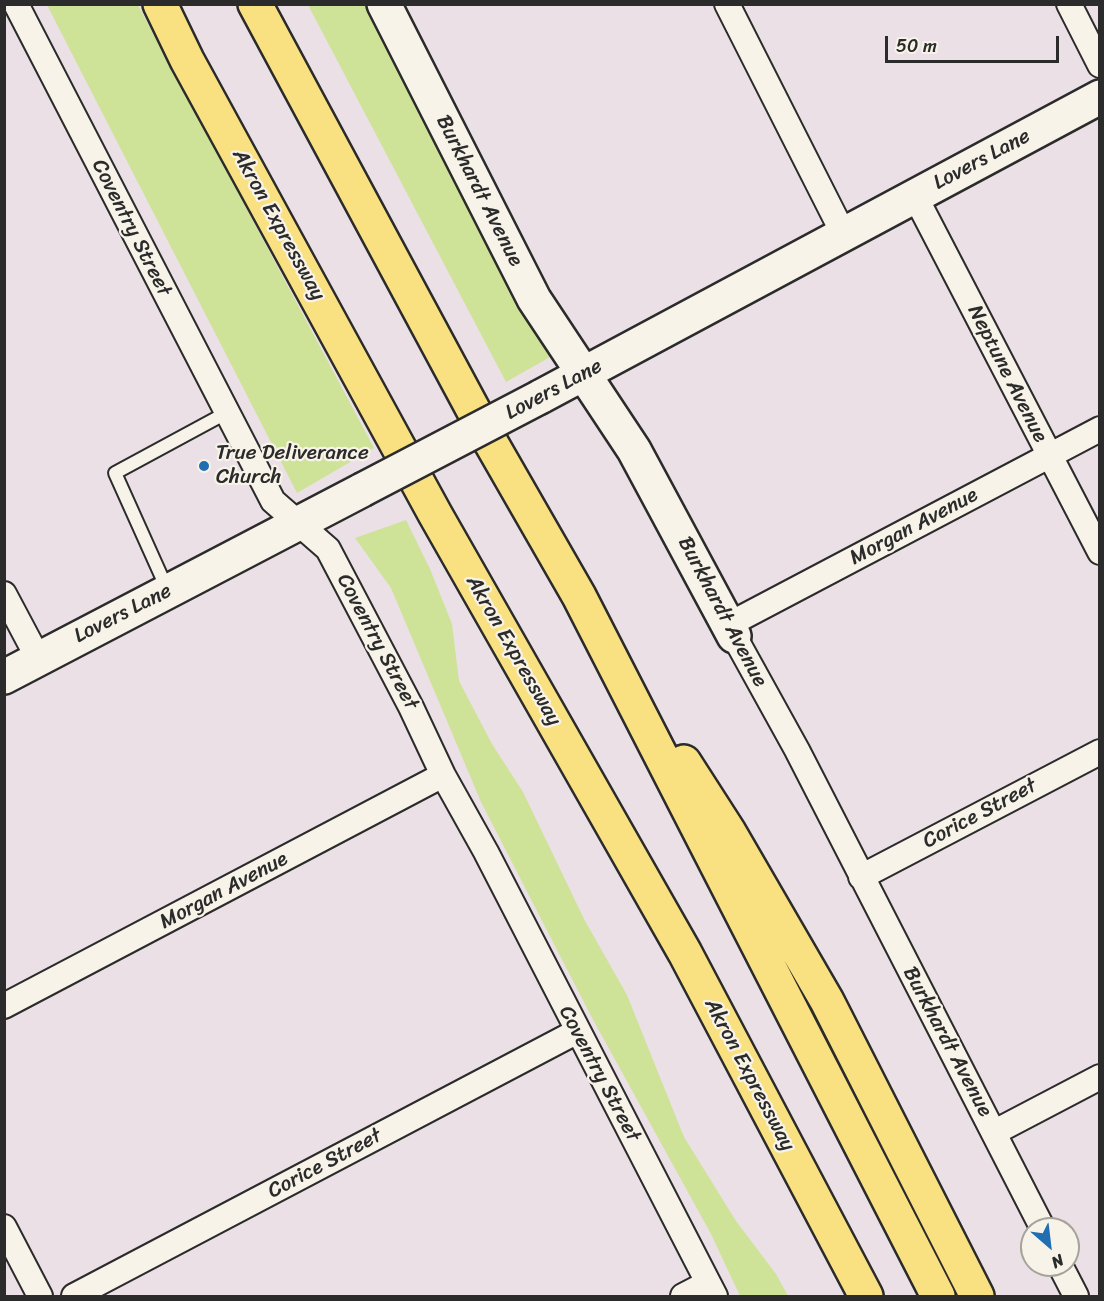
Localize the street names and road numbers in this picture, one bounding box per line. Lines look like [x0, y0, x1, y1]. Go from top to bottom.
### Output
street label: Burkhardt Avenue [430, 111, 528, 271]
street label: Lovers Lane [929, 124, 1035, 196]
street label: Akron Expressway [226, 145, 330, 305]
street label: Coventry Street [86, 155, 176, 301]
street label: Neptune Avenue [962, 301, 1052, 447]
street label: Lovers Lane [501, 354, 607, 426]
street label: Morgan Avenue [846, 483, 982, 571]
street label: Burkhardt Avenue [672, 533, 772, 691]
street label: Coventry Street [331, 570, 423, 714]
street label: Akron Expressway [460, 571, 566, 731]
street label: Lovers Lane [70, 579, 176, 649]
street label: Corice Street [919, 773, 1041, 855]
street label: Morgan Avenue [156, 847, 292, 935]
street label: Burkhardt Avenue [897, 963, 997, 1121]
street label: Akron Expressway [698, 994, 800, 1156]
street label: Coventry Street [553, 1002, 645, 1146]
street label: Corice Street [264, 1123, 386, 1205]

